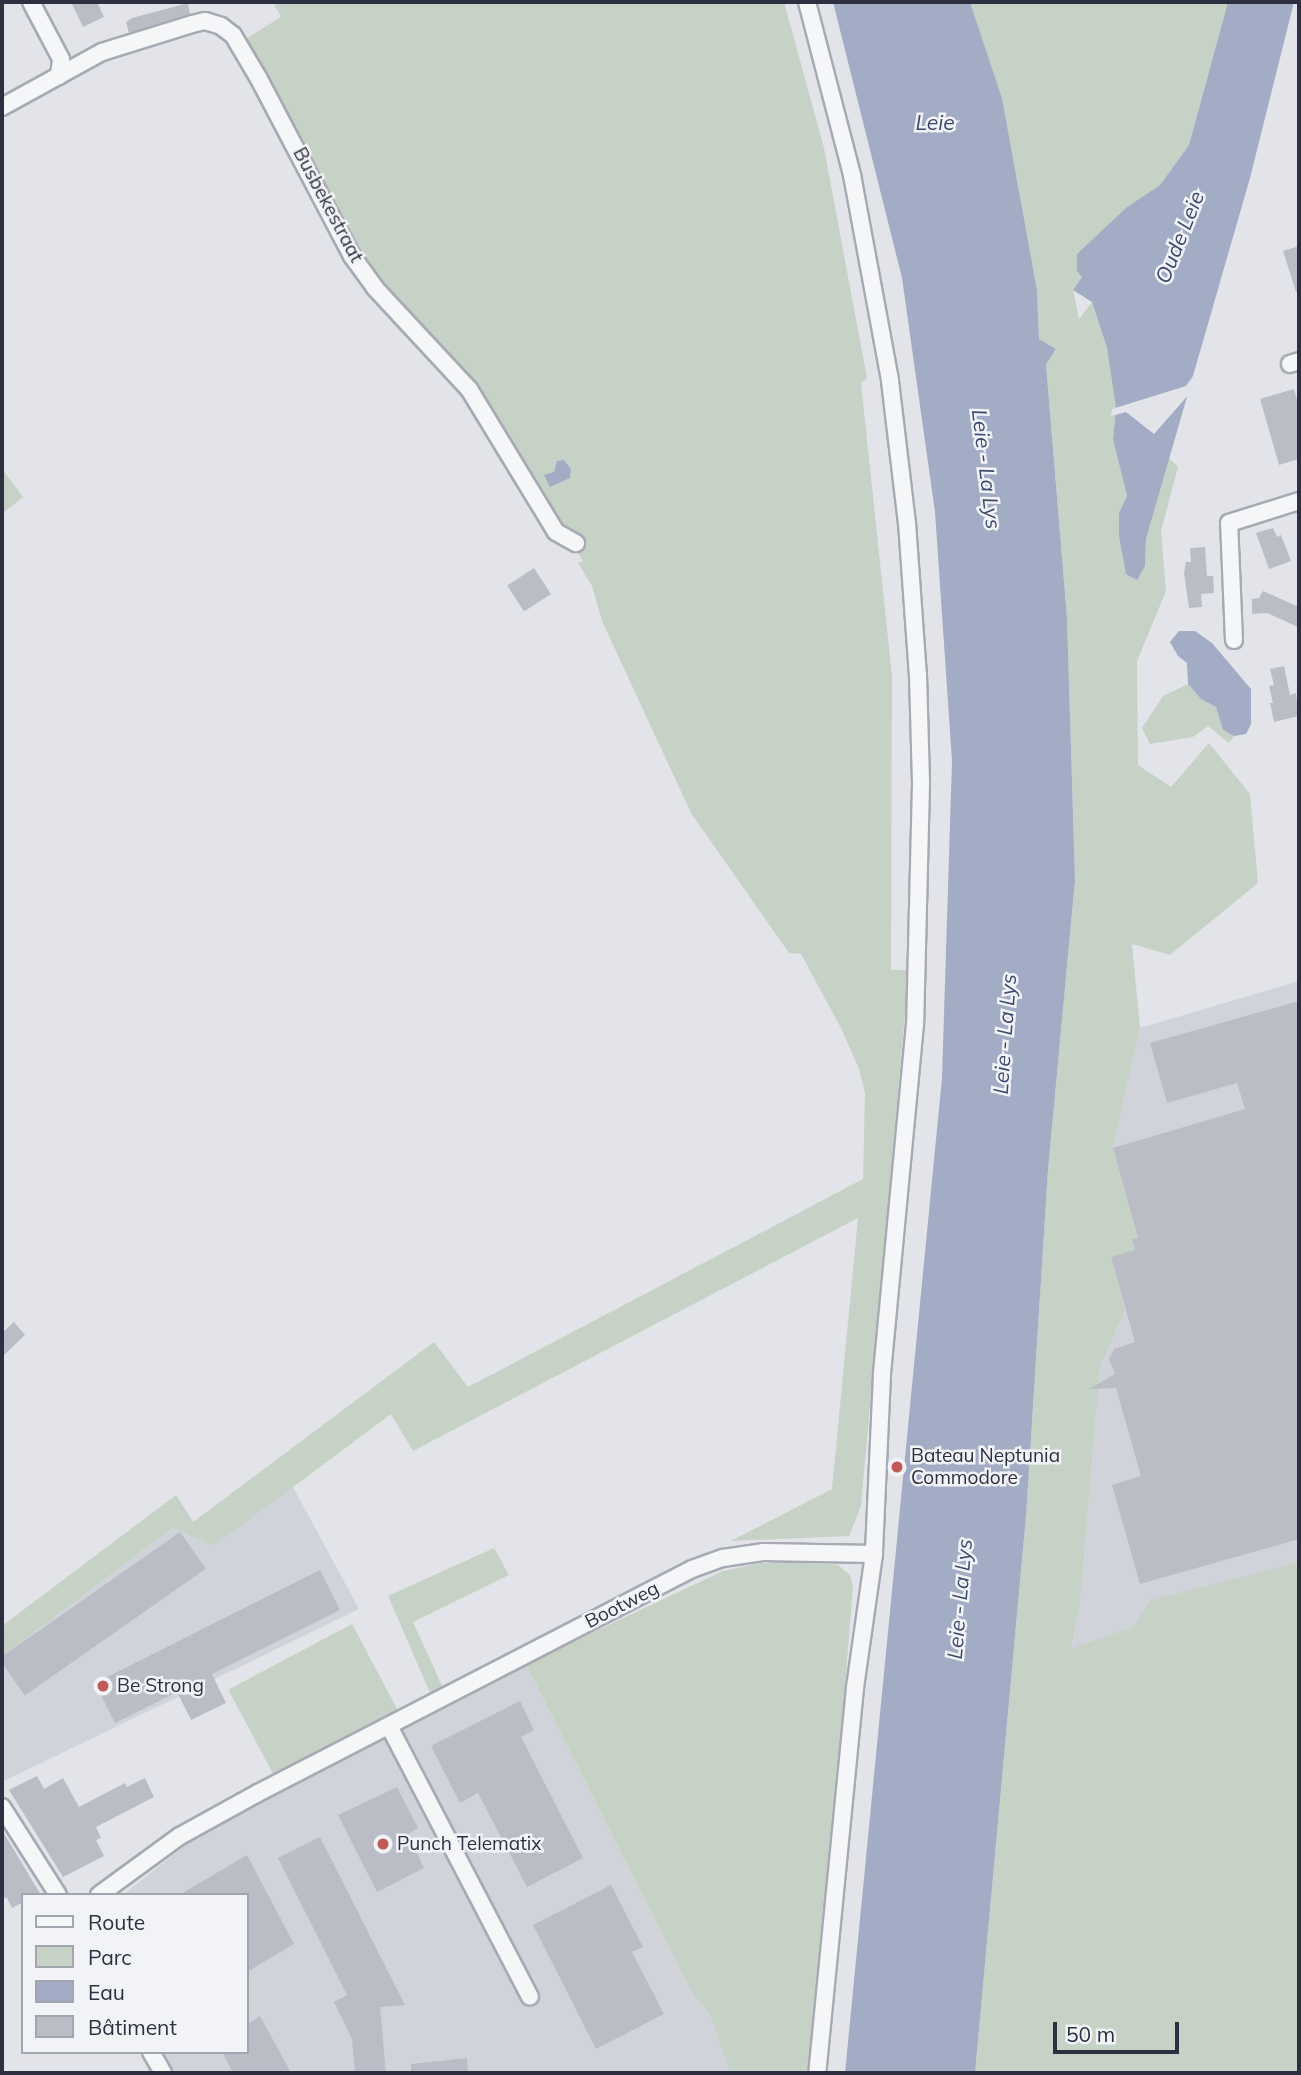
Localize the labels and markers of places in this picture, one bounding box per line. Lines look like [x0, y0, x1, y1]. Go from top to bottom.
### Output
place label: Bateau Neptunia Commodore [911, 1445, 1060, 1489]
marker: Bateau Neptunia Commodore [889, 1459, 905, 1475]
place label: Be Strong [117, 1675, 204, 1697]
marker: Be Strong [95, 1678, 111, 1694]
place label: Punch Telematix [397, 1833, 541, 1855]
marker: Punch Telematix [375, 1836, 391, 1852]

